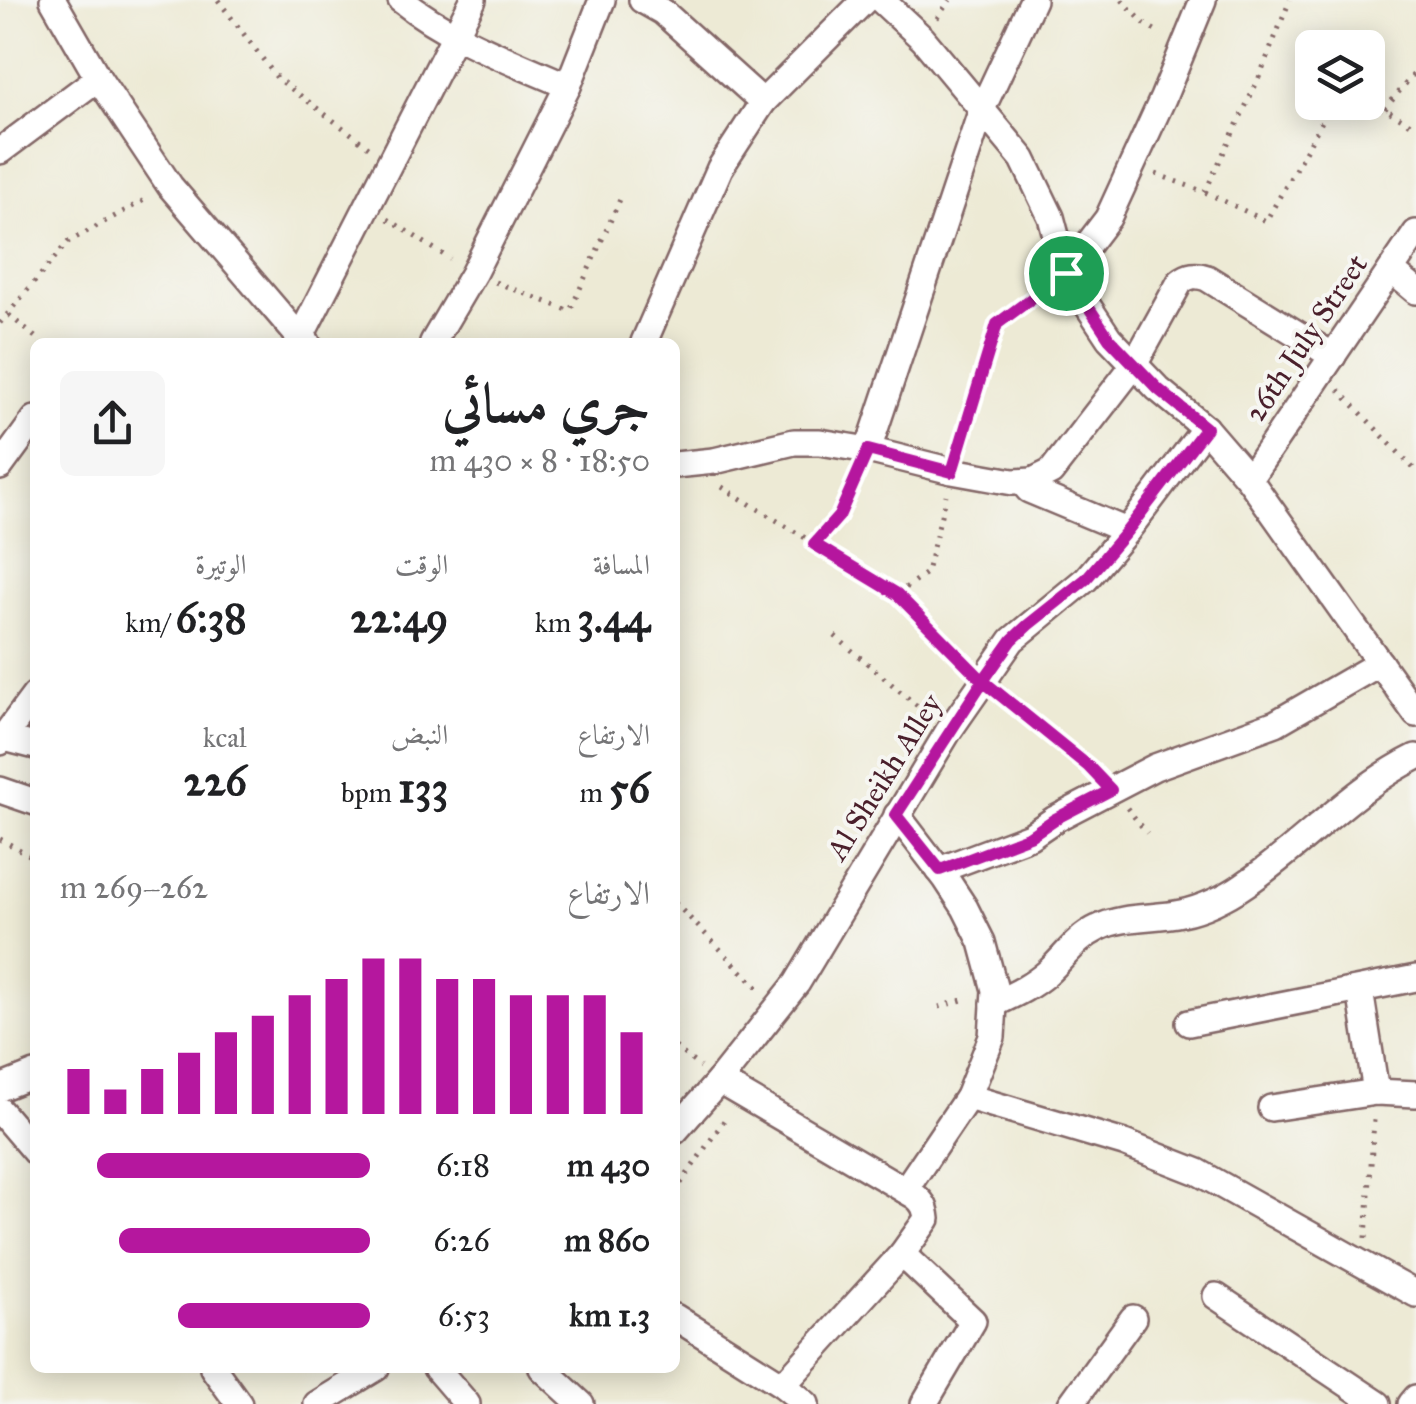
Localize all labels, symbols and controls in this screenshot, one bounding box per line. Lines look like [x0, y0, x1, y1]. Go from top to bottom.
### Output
map controls [1295, 30, 1385, 120]
button: layers [1295, 30, 1385, 120]
pin [1024, 231, 1109, 316]
icon: arrive [1039, 246, 1094, 301]
street label: 26th July Street [1237, 247, 1375, 429]
text: جري مسائي [442, 370, 650, 437]
button: share [60, 371, 165, 476]
text: 18:50 · 8 × 430 m [430, 441, 650, 480]
text: الوتيرة [195, 547, 247, 582]
text: الوقت [395, 547, 448, 582]
text: المسافة [593, 547, 650, 582]
text: 6:38 [175, 592, 247, 644]
text: 22:49 [351, 592, 448, 644]
text: 3.44 [577, 592, 650, 644]
text: /km [125, 605, 175, 640]
text: km [535, 605, 577, 640]
street label: Al Sheikh Alley [818, 686, 950, 868]
text: النبض [391, 717, 448, 752]
text: الارتفاع [577, 717, 650, 752]
text: kcal [203, 720, 247, 755]
text: 226 [184, 755, 247, 807]
text: 133 [398, 762, 448, 814]
text: 56 [609, 762, 650, 814]
text: bpm [341, 775, 398, 810]
text: m [579, 775, 609, 810]
text: 262–269 m [60, 868, 208, 907]
text: الارتفاع [567, 874, 650, 913]
text: 6:18 [436, 1146, 490, 1185]
text: 430 m [567, 1146, 650, 1185]
text: 6:26 [433, 1221, 490, 1260]
text: 860 m [564, 1221, 650, 1260]
text: 6:53 [438, 1296, 490, 1335]
text: 1.3 km [569, 1296, 650, 1335]

